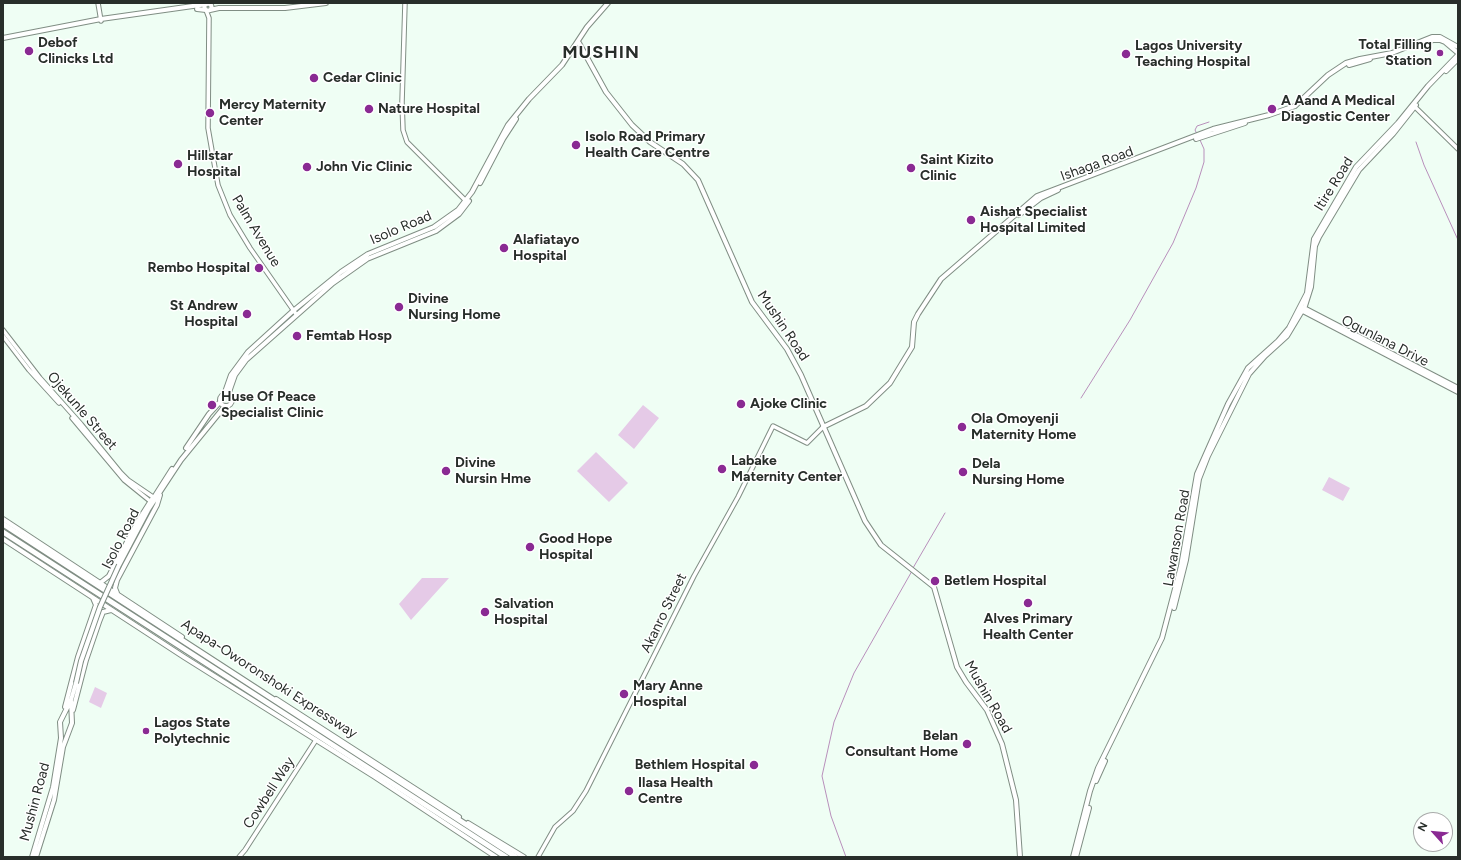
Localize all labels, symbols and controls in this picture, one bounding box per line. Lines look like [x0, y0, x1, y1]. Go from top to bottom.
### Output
place label: Debof Clinicks Ltd [38, 35, 113, 68]
place label: Total Filling Station [1359, 37, 1432, 70]
place label: Lagos University Teaching Hospital [1135, 38, 1250, 70]
district label: MUSHIN [562, 42, 640, 64]
marker: Debof Clinicks Ltd [23, 45, 35, 57]
marker: Lagos University Teaching Hospital [1120, 48, 1132, 60]
marker: Total Filling Station [1435, 48, 1445, 58]
place label: Cedar Clinic [323, 70, 402, 86]
marker: Cedar Clinic [308, 72, 320, 84]
place label: A Aand A Medical Diagostic Center [1281, 93, 1395, 126]
place label: Mercy Maternity Center [219, 97, 326, 130]
place label: Nature Hospital [378, 101, 480, 117]
marker: Nature Hospital [363, 103, 375, 115]
marker: A Aand A Medical Diagostic Center [1266, 103, 1278, 115]
marker: Mercy Maternity Center [204, 107, 216, 119]
place label: Isolo Road Primary Health Care Centre [585, 129, 710, 162]
marker: Isolo Road Primary Health Care Centre [570, 139, 582, 151]
street label: Ishaga Road [1058, 143, 1136, 185]
place label: Hillstar Hospital [187, 148, 241, 180]
place label: Saint Kizito Clinic [920, 152, 994, 184]
street label: Itire Road [1311, 154, 1357, 214]
marker: Hillstar Hospital [172, 158, 184, 170]
place label: John Vic Clinic [316, 159, 412, 175]
marker: John Vic Clinic [301, 161, 313, 173]
marker: Saint Kizito Clinic [905, 162, 917, 174]
street label: Palm Avenue [228, 192, 284, 270]
place label: Aishat Specialist Hospital Limited [980, 204, 1087, 236]
street label: Isolo Road [368, 208, 434, 248]
marker: Aishat Specialist Hospital Limited [965, 214, 977, 226]
place label: Alafiatayo Hospital [513, 232, 579, 264]
marker: Alafiatayo Hospital [498, 242, 510, 254]
place label: Rembo Hospital [148, 260, 250, 276]
marker: Rembo Hospital [253, 262, 265, 274]
street label: Mushin Road [753, 288, 813, 364]
place label: Divine Nursing Home [408, 291, 501, 324]
place label: St Andrew Hospital [170, 298, 238, 330]
marker: Divine Nursing Home [393, 301, 405, 313]
marker: St Andrew Hospital [241, 308, 253, 320]
street label: Ogunlana Drive [1339, 312, 1431, 370]
place label: Femtab Hosp [306, 328, 392, 344]
marker: Femtab Hosp [291, 330, 303, 342]
street label: Ojekunle Street [43, 368, 121, 454]
place label: Huse Of Peace Specialist Clinic [221, 389, 324, 422]
place label: Ajoke Clinic [750, 396, 827, 412]
marker: Ajoke Clinic [735, 398, 747, 410]
marker: Huse Of Peace Specialist Clinic [206, 399, 218, 411]
place label: Ola Omoyenji Maternity Home [971, 411, 1076, 444]
marker: Ola Omoyenji Maternity Home [956, 421, 968, 433]
place label: Labake Maternity Center [731, 453, 842, 486]
place label: Divine Nursin Hme [455, 455, 531, 488]
place label: Dela Nursing Home [972, 456, 1065, 488]
marker: Labake Maternity Center [716, 463, 728, 475]
marker: Divine Nursin Hme [440, 465, 452, 477]
marker: Dela Nursing Home [957, 466, 969, 478]
street label: Lawanson Road [1160, 488, 1194, 588]
street label: Isolo Road [99, 506, 143, 572]
place label: Good Hope Hospital [539, 531, 612, 564]
marker: Good Hope Hospital [524, 541, 536, 553]
street label: Akanro Street [637, 570, 691, 656]
place label: Betlem Hospital [944, 573, 1046, 589]
marker: Betlem Hospital [929, 575, 941, 587]
place label: Salvation Hospital [494, 596, 554, 628]
marker: Alves Primary Health Center [1022, 597, 1034, 609]
marker: Salvation Hospital [479, 606, 491, 618]
place label: Alves Primary Health Center [983, 611, 1073, 644]
street label: Apapa-Oworonshoki Expressway [178, 616, 360, 742]
street label: Mushin Road [961, 658, 1015, 736]
place label: Mary Anne Hospital [633, 678, 703, 710]
marker: Mary Anne Hospital [618, 688, 630, 700]
place label: Lagos State Polytechnic [154, 715, 230, 748]
marker: Lagos State Polytechnic [141, 726, 151, 736]
place label: Belan Consultant Home [845, 728, 958, 760]
marker: Belan Consultant Home [961, 738, 973, 750]
street label: Cowbell Way [240, 754, 298, 832]
place label: Bethlem Hospital [635, 757, 745, 773]
marker: Bethlem Hospital [748, 759, 760, 771]
street label: Mushin Road [16, 761, 54, 843]
place label: Ilasa Health Centre [638, 775, 713, 808]
marker: Ilasa Health Centre [623, 785, 635, 797]
north arrow [1413, 812, 1453, 852]
text: N [1415, 820, 1430, 834]

